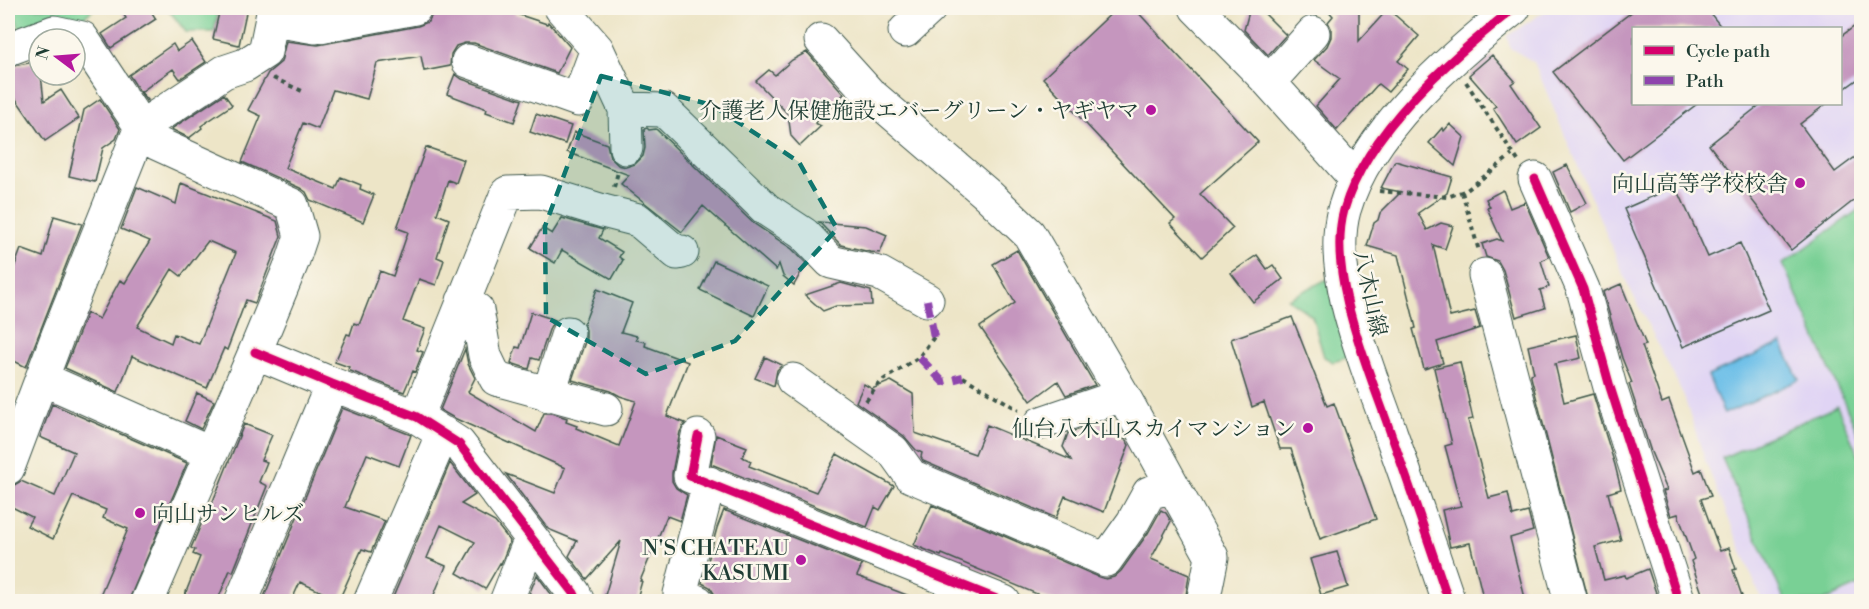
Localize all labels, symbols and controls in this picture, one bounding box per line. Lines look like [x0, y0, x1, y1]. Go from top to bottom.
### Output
north arrow [27, 27, 87, 87]
legend [1632, 27, 1842, 105]
text: Cycle path [1686, 40, 1770, 63]
text: N [32, 44, 55, 62]
text: Path [1686, 70, 1724, 93]
place label: 介護老人保健施設エバーグリーン・ヤギヤマ [699, 98, 1139, 125]
marker: 介護老人保健施設エバーグリーン・ヤギヤマ [1144, 103, 1158, 117]
place label: 向山高等学校校舎 [1612, 171, 1788, 198]
marker: 向山高等学校校舎 [1793, 176, 1807, 190]
street label: 八木山線 [1347, 247, 1392, 339]
place label: 仙台八木山スカイマンション [1012, 416, 1296, 443]
marker: 仙台八木山スカイマンション [1301, 421, 1315, 435]
place label: 向山サンヒルズ [152, 501, 304, 528]
marker: 向山サンヒルズ [133, 506, 147, 520]
place label: N'S CHATEAU KASUMI [642, 535, 790, 587]
marker: N'S CHATEAU KASUMI [794, 553, 808, 567]

